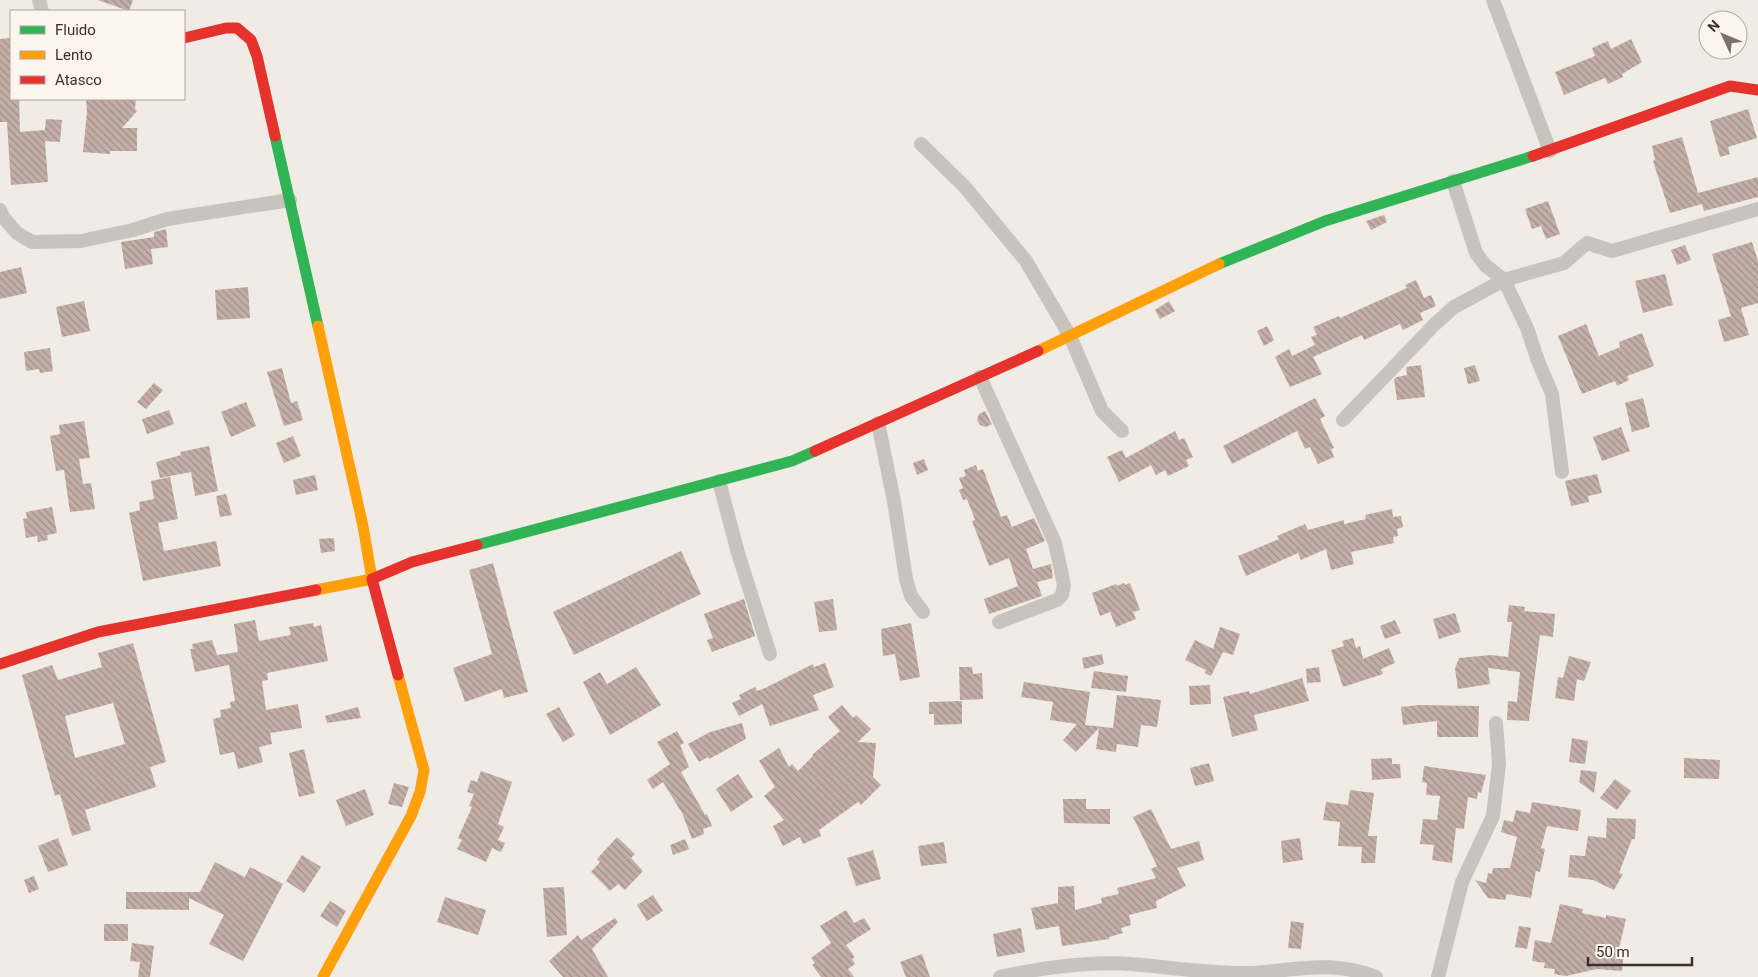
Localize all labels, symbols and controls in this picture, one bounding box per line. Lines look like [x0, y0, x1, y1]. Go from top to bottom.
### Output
legend [10, 10, 185, 100]
north arrow [1698, 10, 1748, 60]
text: N [1704, 17, 1723, 35]
text: Fluido [55, 21, 96, 39]
text: Lento [55, 46, 93, 64]
text: Atasco [55, 71, 102, 89]
scale bar [1588, 934, 1692, 966]
text: 50 m [1596, 943, 1630, 961]

